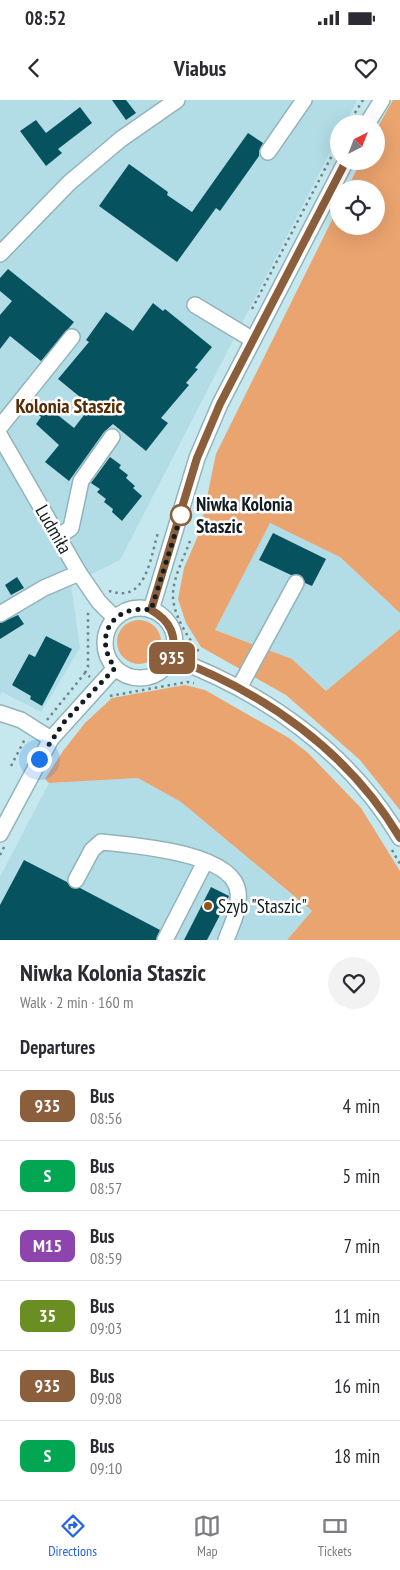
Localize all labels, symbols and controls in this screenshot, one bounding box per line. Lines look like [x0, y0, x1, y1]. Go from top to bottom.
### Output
text: 08:52 [25, 6, 66, 30]
icon: back [20, 54, 48, 82]
text: Viabus [174, 54, 226, 82]
icon: heart [352, 54, 380, 82]
north arrow [330, 115, 385, 170]
map controls [330, 115, 385, 235]
button: locate [330, 180, 385, 235]
district label: Kolonia Staszic [15, 393, 123, 419]
place label: Niwka Kolonia Staszic [196, 492, 293, 538]
street label: Ludmiła [30, 500, 78, 558]
marker: Niwka Kolonia Staszic [170, 504, 192, 526]
line badge: 935 [143, 642, 201, 674]
text: 935 [159, 646, 185, 669]
your location [27, 747, 52, 772]
place label: Szyb "Staszic" [218, 894, 307, 918]
marker: Szyb "Staszic" [202, 900, 214, 912]
text: Niwka Kolonia Staszic [20, 957, 206, 988]
button: heart [328, 957, 380, 1009]
text: Walk · 2 min · 160 m [20, 992, 133, 1012]
text: Departures [20, 1035, 95, 1059]
text: Bus [90, 1084, 114, 1108]
text: 935 [35, 1094, 60, 1117]
text: 4 min [343, 1094, 380, 1118]
text: 08:56 [90, 1108, 122, 1128]
text: Bus [90, 1154, 114, 1178]
text: S [44, 1164, 51, 1187]
text: 5 min [343, 1164, 380, 1188]
text: 08:57 [90, 1178, 122, 1198]
text: Bus [90, 1224, 114, 1248]
text: M15 [33, 1234, 62, 1257]
text: 7 min [343, 1234, 380, 1258]
text: 08:59 [90, 1248, 122, 1268]
text: Bus [90, 1294, 114, 1318]
text: 35 [39, 1304, 56, 1327]
text: 11 min [334, 1304, 380, 1328]
text: 09:03 [90, 1318, 122, 1338]
text: Bus [90, 1364, 114, 1388]
text: 935 [35, 1374, 60, 1397]
text: 16 min [334, 1374, 380, 1398]
text: 09:08 [90, 1388, 122, 1408]
text: Bus [90, 1434, 114, 1458]
text: S [44, 1444, 51, 1467]
text: 18 min [334, 1444, 380, 1468]
text: 09:10 [90, 1458, 122, 1478]
tab: Directions [48, 1512, 97, 1560]
tab: Map [193, 1512, 221, 1560]
tab: Tickets [318, 1512, 352, 1560]

